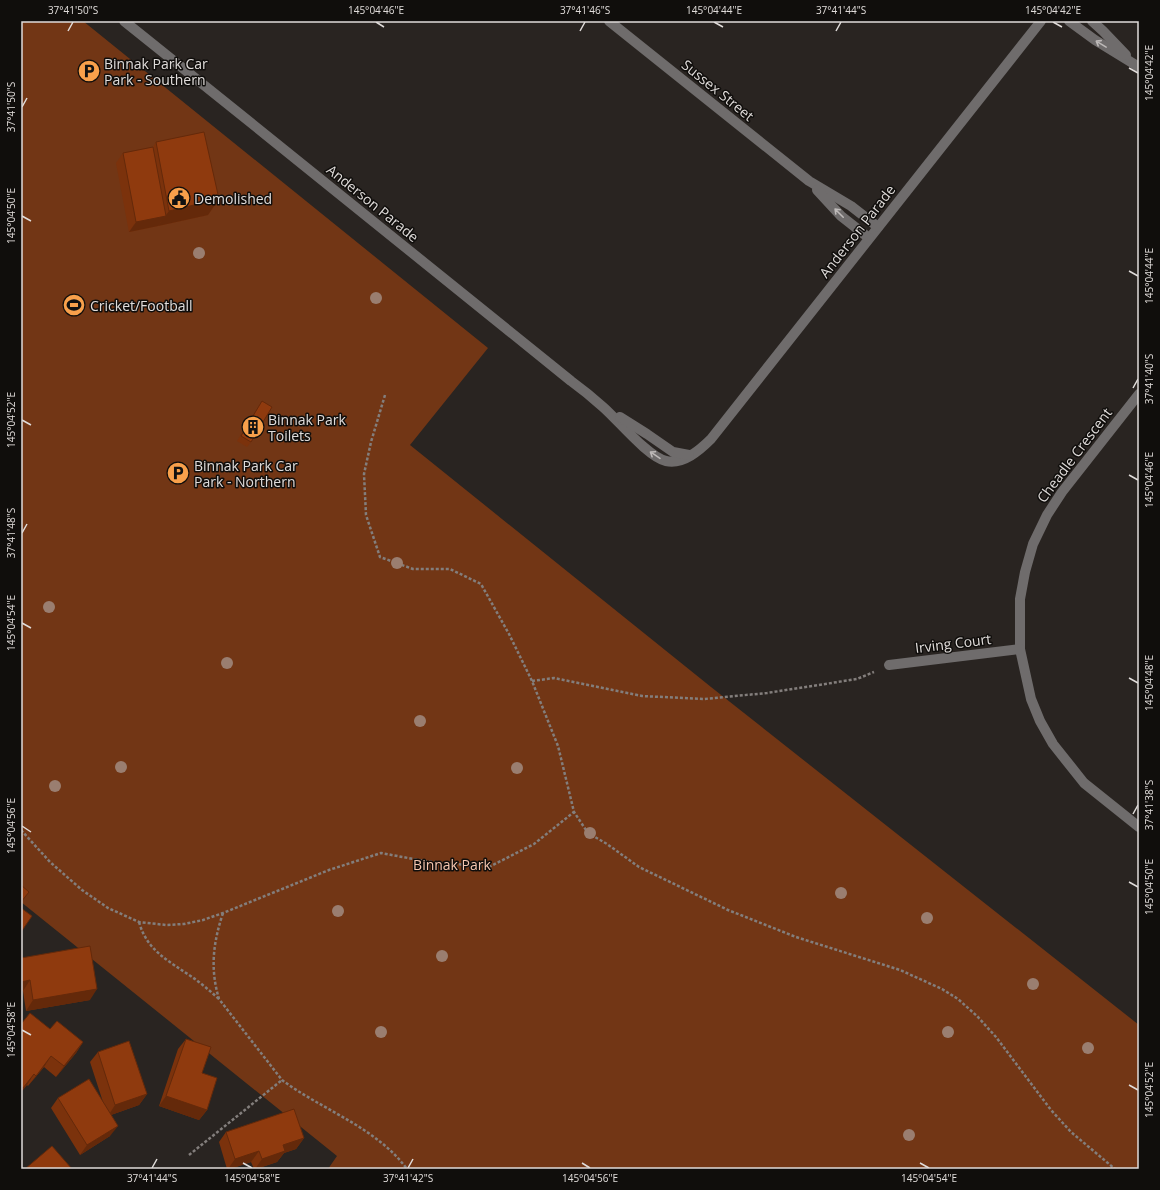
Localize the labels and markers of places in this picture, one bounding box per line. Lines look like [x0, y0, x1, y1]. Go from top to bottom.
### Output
place label: Binnak Park Car Park - Southern [104, 54, 208, 89]
parking icon: Binnak Park Car Park - Southern [76, 58, 102, 84]
public building icon: Demolished [166, 185, 192, 211]
place label: Demolished [194, 189, 272, 208]
sports icon: Cricket/Football [61, 292, 87, 318]
place label: Cricket/Football [90, 296, 193, 315]
place label: Binnak Park Toilets [268, 410, 346, 445]
building icon: Binnak Park Toilets [240, 414, 266, 440]
place label: Binnak Park Car Park - Northern [194, 456, 298, 491]
parking icon: Binnak Park Car Park - Northern [165, 460, 191, 486]

